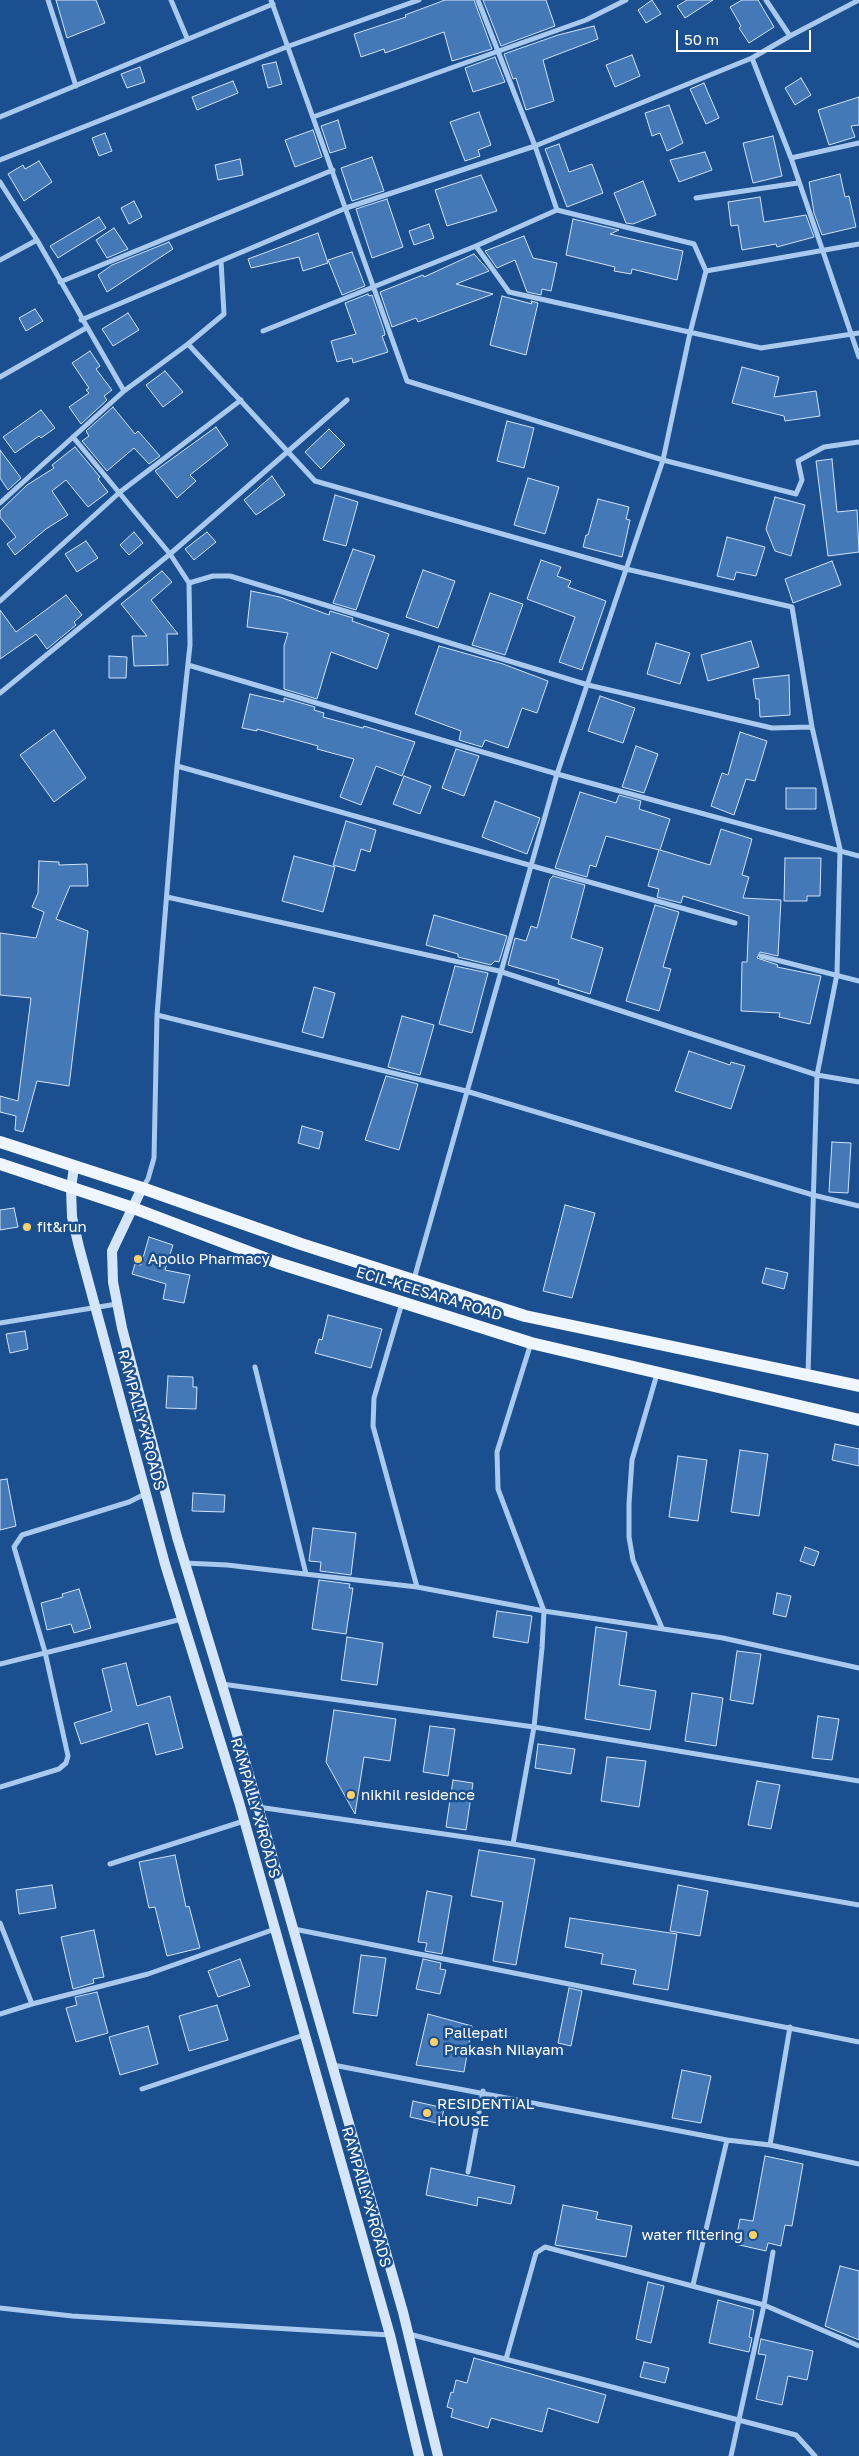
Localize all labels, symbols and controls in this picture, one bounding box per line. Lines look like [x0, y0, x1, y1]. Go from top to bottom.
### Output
scale bar [679, 20, 814, 52]
text: 50 m [684, 30, 719, 48]
place label: fit&run [37, 1218, 87, 1236]
marker: fit&run [21, 1221, 33, 1233]
place label: Apollo Pharmacy [148, 1250, 270, 1268]
marker: Apollo Pharmacy [132, 1253, 144, 1265]
street label: ECIL-KEESARA ROAD [354, 1263, 504, 1325]
street label: RAMPALLY X ROADS [114, 1348, 168, 1492]
street label: RAMPALLY X ROADS [226, 1736, 284, 1880]
place label: nikhil residence [361, 1786, 475, 1804]
marker: nikhil residence [345, 1789, 357, 1801]
place label: Pallepati Prakash Nilayam [444, 2024, 564, 2059]
marker: Pallepati Prakash Nilayam [428, 2036, 440, 2048]
place label: RESIDENTIAL HOUSE [437, 2095, 534, 2130]
marker: RESIDENTIAL HOUSE [421, 2107, 433, 2119]
street label: RAMPALLY X ROADS [337, 2125, 395, 2269]
place label: water filtering [642, 2226, 743, 2244]
marker: water filtering [747, 2229, 759, 2241]

